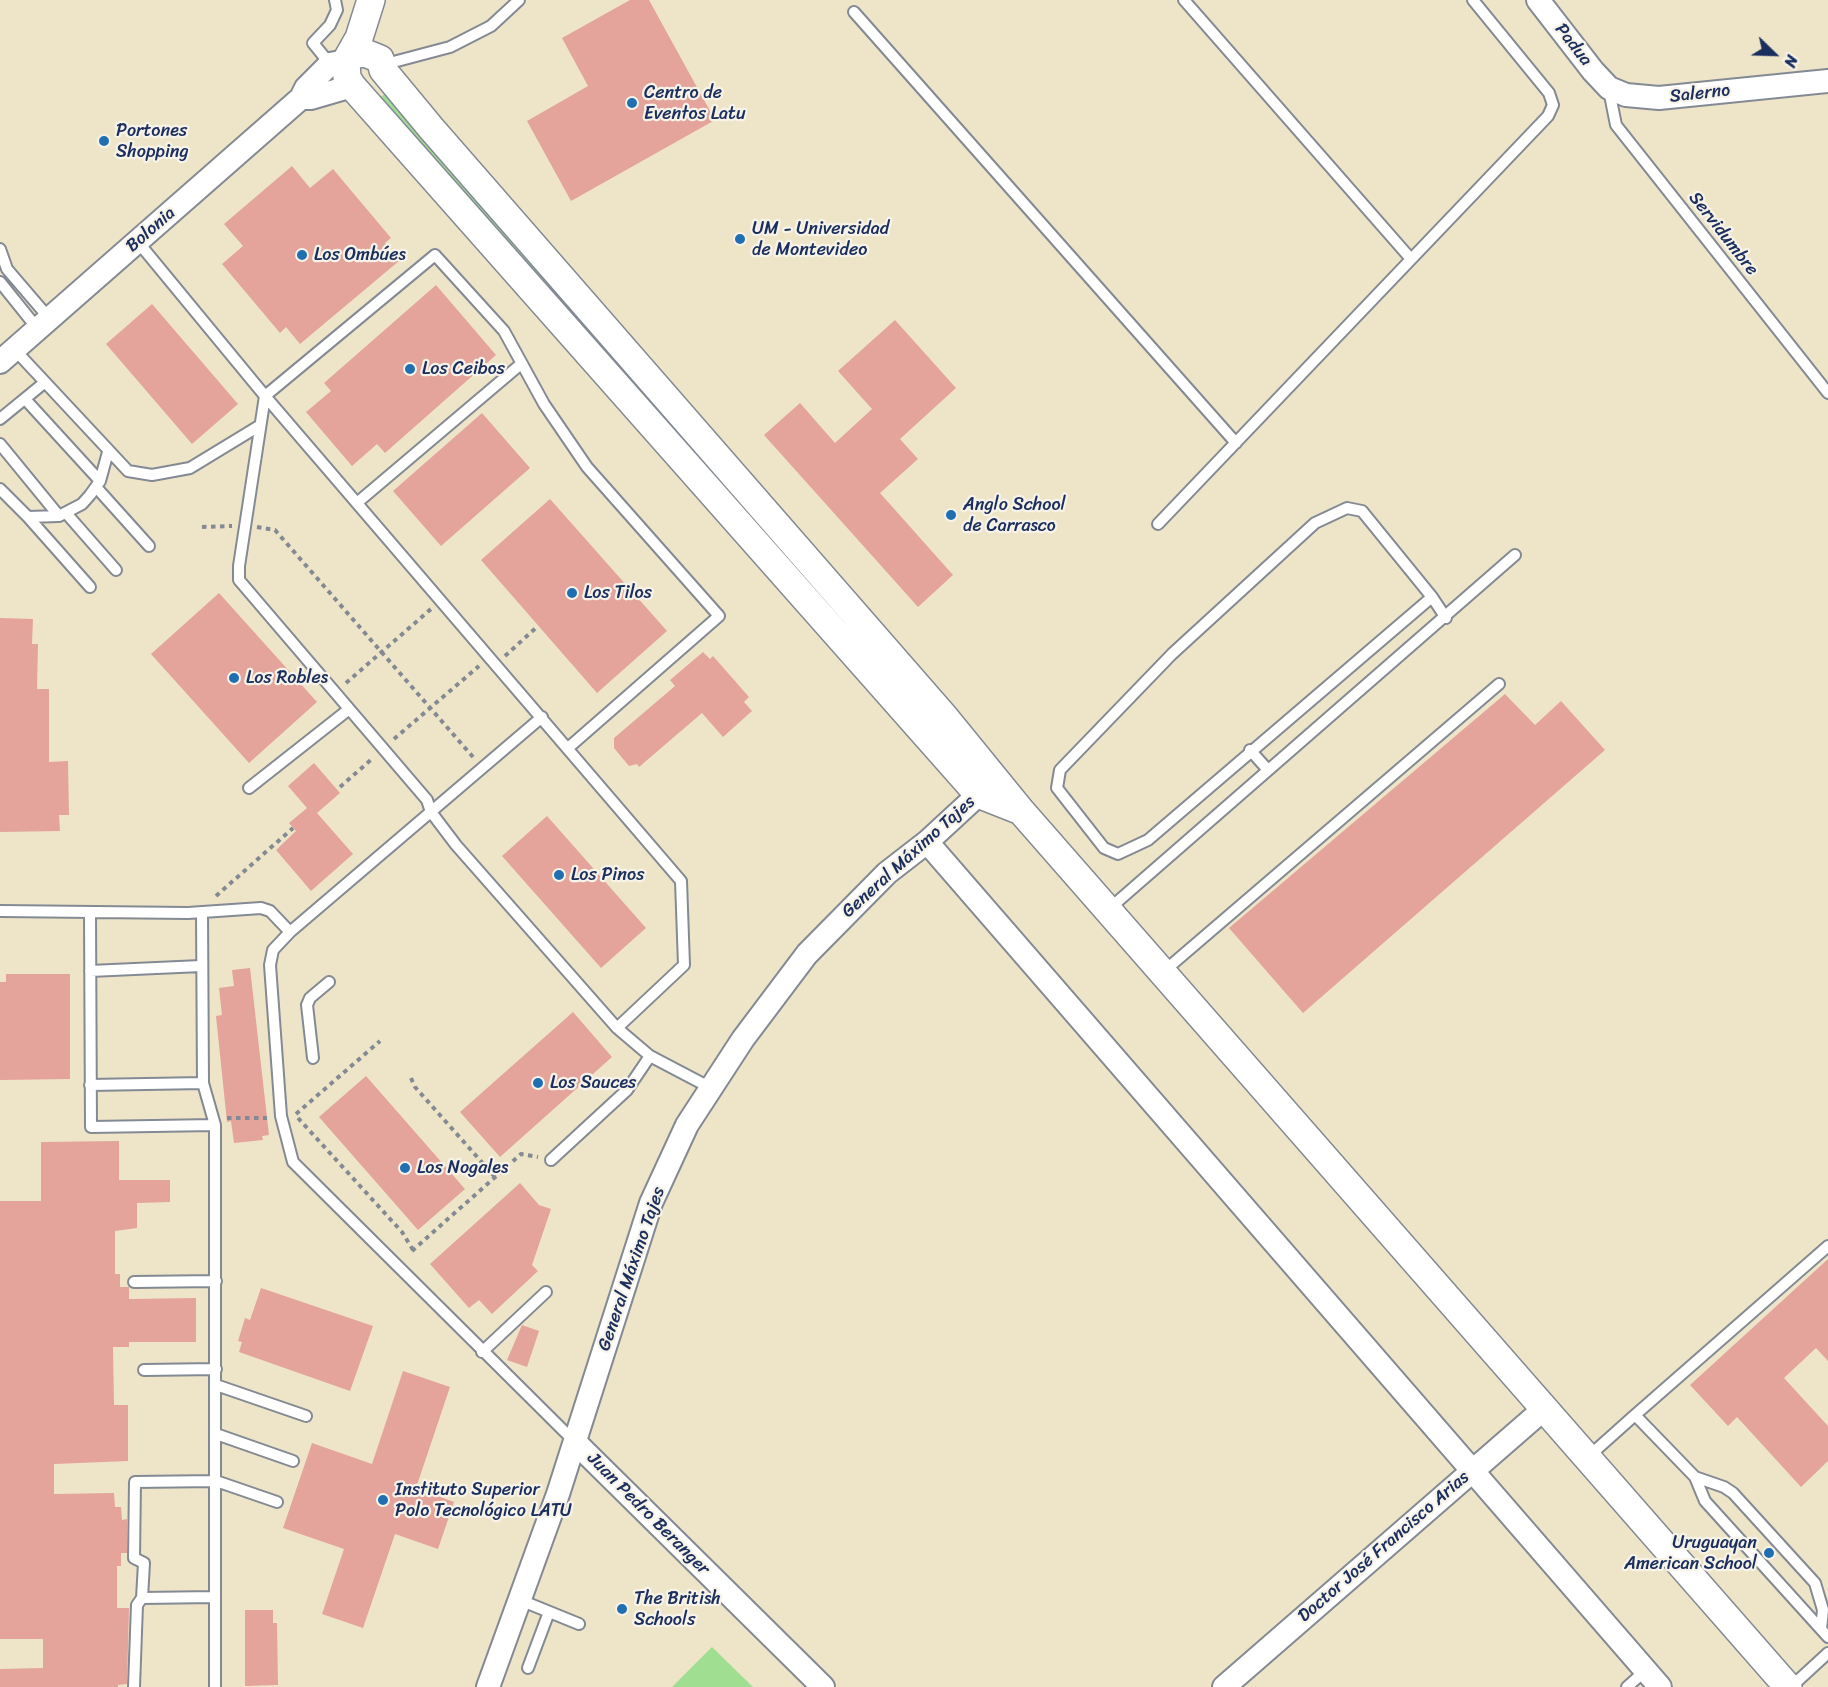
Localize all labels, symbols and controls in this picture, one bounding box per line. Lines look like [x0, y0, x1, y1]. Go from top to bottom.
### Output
street label: Padua [1550, 19, 1596, 71]
north arrow [1744, 24, 1804, 84]
text: N [1776, 50, 1807, 72]
street label: Salerno [1669, 80, 1731, 108]
place label: Centro de Eventos Latu [644, 82, 746, 124]
marker: Centro de Eventos Latu [625, 96, 639, 110]
place label: Portones Shopping [116, 120, 189, 162]
marker: Portones Shopping [97, 134, 111, 148]
street label: Servidumbre [1684, 188, 1762, 280]
street label: Bolonia [122, 203, 180, 257]
place label: UM - Universidad de Montevideo [752, 218, 889, 260]
marker: UM - Universidad de Montevideo [733, 232, 747, 246]
place label: Los Ombúes [314, 244, 406, 266]
marker: Los Ombúes [295, 248, 309, 262]
place label: Los Ceibos [422, 358, 505, 380]
marker: Los Ceibos [403, 362, 417, 376]
place label: Anglo School de Carrasco [963, 494, 1066, 536]
marker: Anglo School de Carrasco [944, 508, 958, 522]
place label: Los Tilos [584, 582, 652, 604]
marker: Los Tilos [565, 586, 579, 600]
place label: Los Robles [246, 667, 328, 689]
marker: Los Robles [227, 671, 241, 685]
street label: General Máximo Tajes [838, 791, 980, 923]
place label: Los Pinos [571, 864, 644, 886]
marker: Los Pinos [552, 868, 566, 882]
place label: Los Sauces [550, 1072, 636, 1094]
marker: Los Sauces [531, 1076, 545, 1090]
place label: Los Nogales [417, 1157, 508, 1179]
marker: Los Nogales [398, 1161, 412, 1175]
street label: General Máximo Tajes [594, 1184, 670, 1354]
street label: Juan Pedro Beranger [582, 1448, 714, 1580]
street label: Doctor José Francisco Arias [1294, 1467, 1474, 1627]
place label: Instituto Superior Polo Tecnológico LATU [395, 1479, 572, 1522]
marker: Instituto Superior Polo Tecnológico LATU [376, 1493, 390, 1507]
place label: Uruguayan American School [1624, 1532, 1757, 1574]
marker: Uruguayan American School [1762, 1546, 1776, 1560]
place label: The British Schools [634, 1588, 721, 1630]
marker: The British Schools [615, 1602, 629, 1616]

